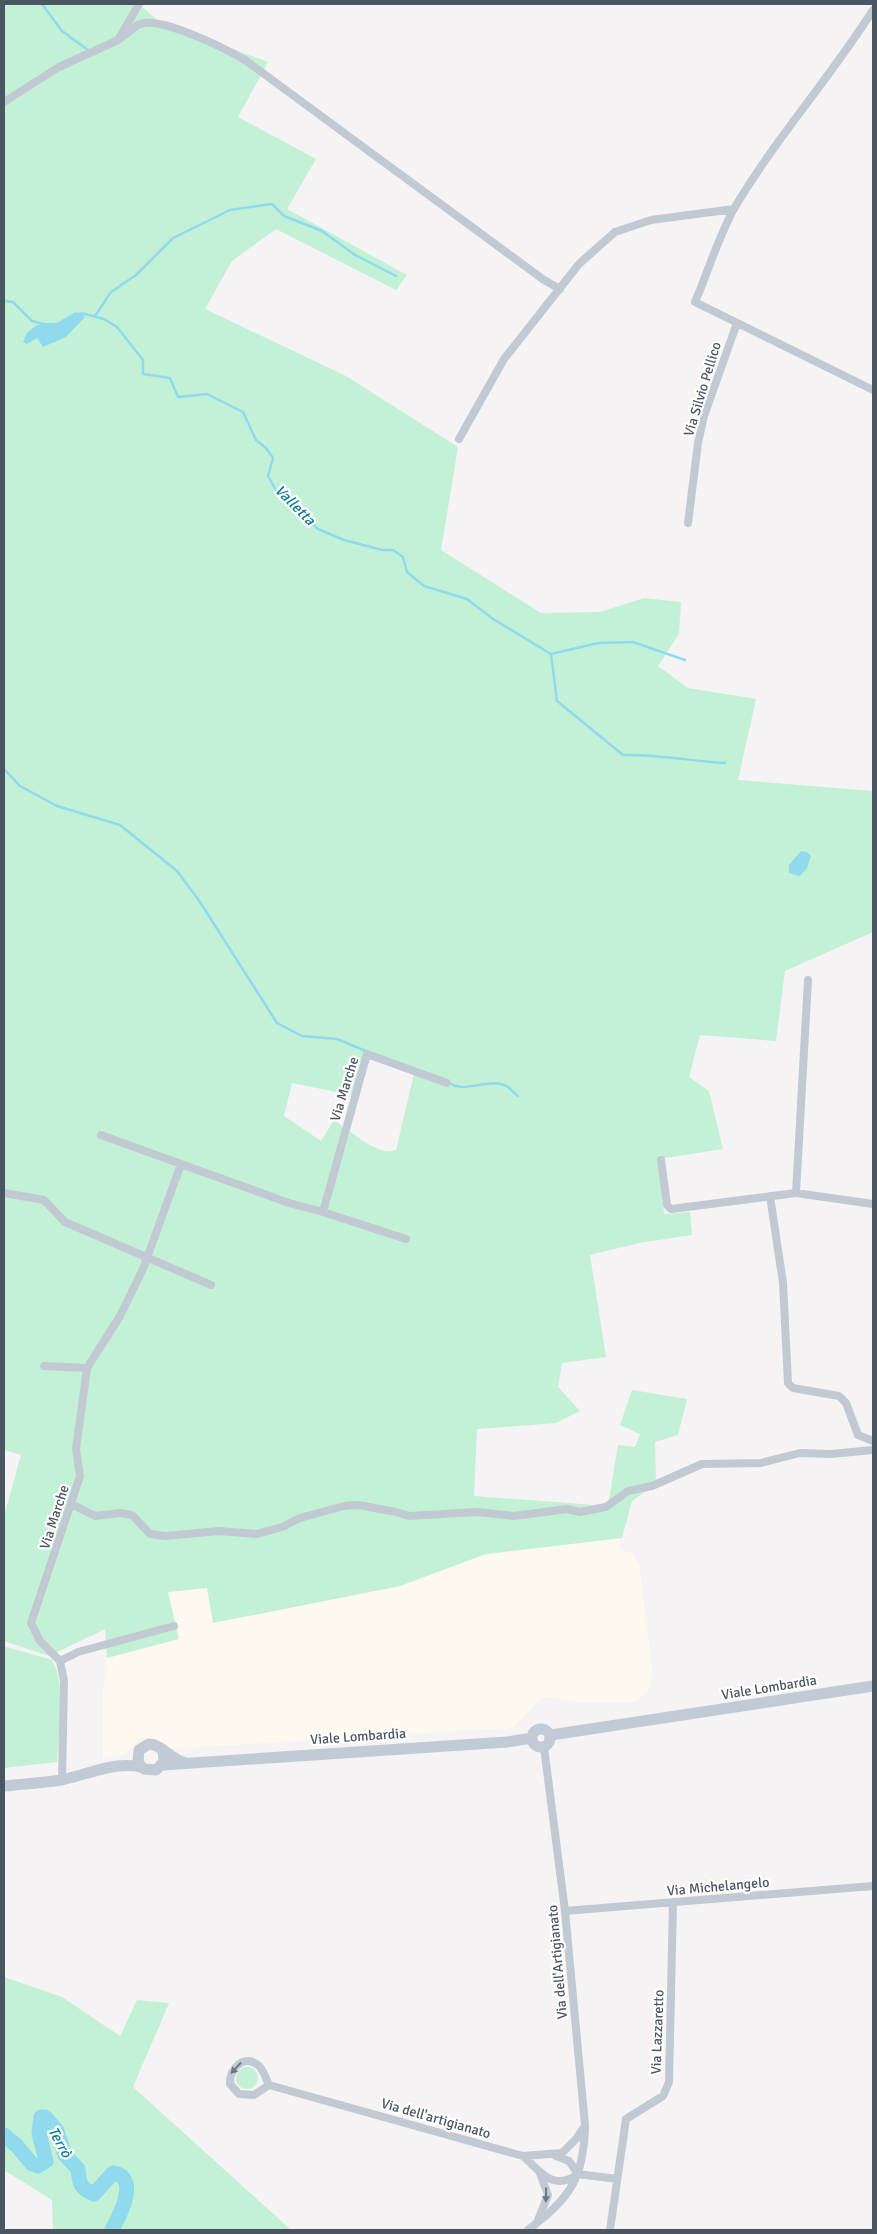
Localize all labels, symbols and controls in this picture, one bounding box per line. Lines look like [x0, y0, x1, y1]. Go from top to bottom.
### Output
street label: Via Silvio Pellico [680, 340, 725, 439]
water label: Valletta [271, 481, 319, 529]
street label: Via Marche [327, 1055, 362, 1123]
street label: Via Marche [36, 1483, 73, 1551]
street label: Viale Lombardia [720, 1672, 818, 1703]
street label: Viale Lombardia [309, 1725, 407, 1748]
street label: Via Michelangelo [666, 1874, 770, 1899]
street label: Via dell'Artigianato [544, 1904, 571, 2020]
street label: Via Lazzaretto [648, 1989, 667, 2075]
one-way arrow [230, 2062, 241, 2074]
street label: Via dell'artigianato [379, 2095, 493, 2142]
water label: Terrò [44, 2124, 76, 2161]
one-way arrow [542, 2188, 550, 2204]

